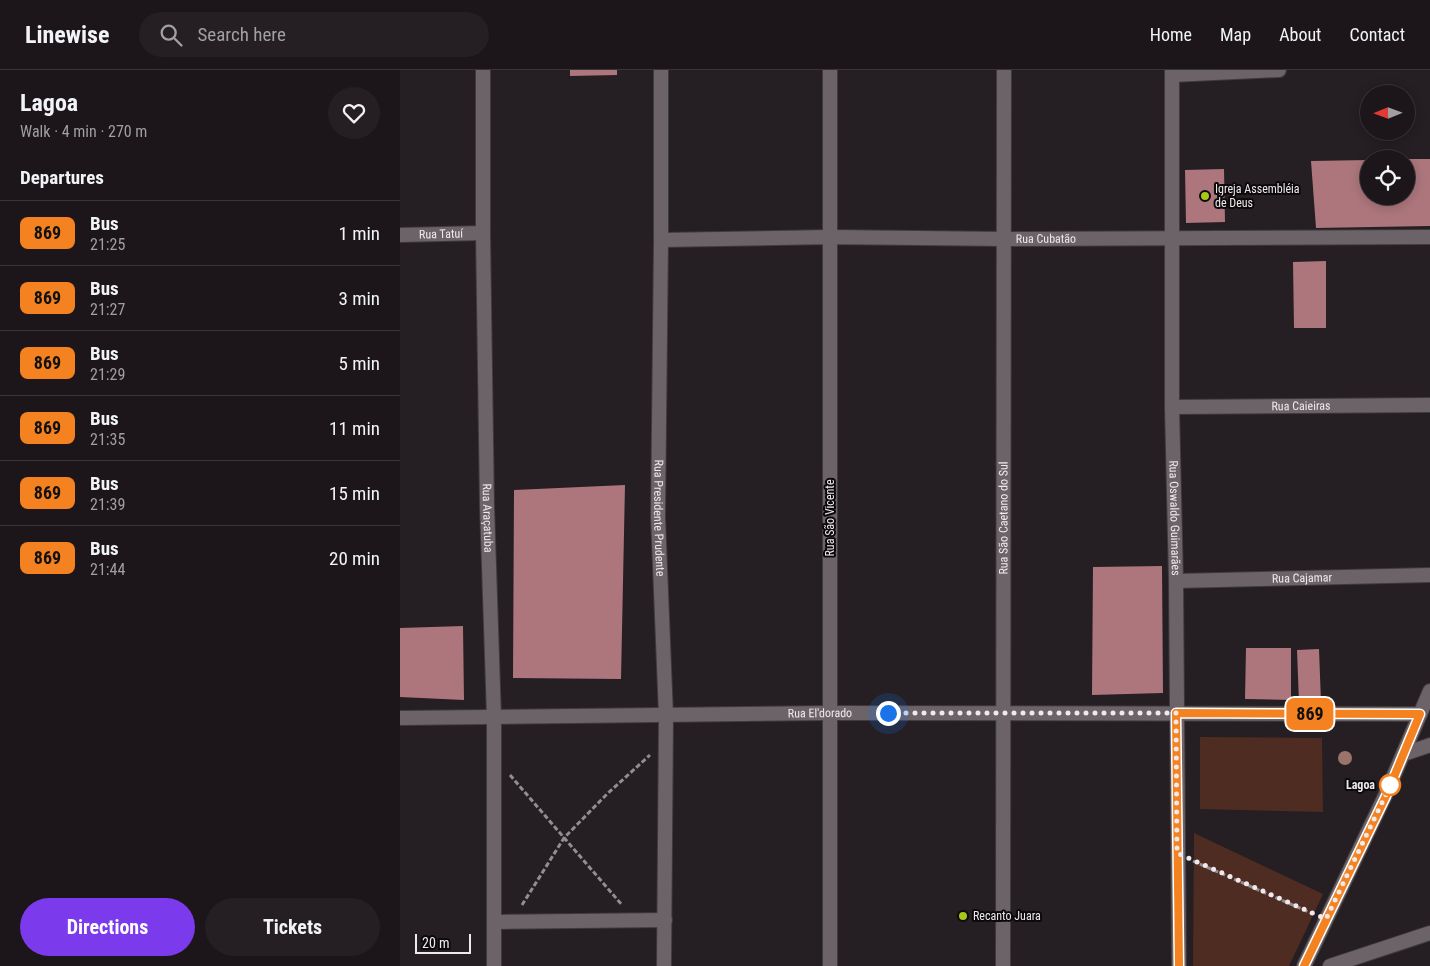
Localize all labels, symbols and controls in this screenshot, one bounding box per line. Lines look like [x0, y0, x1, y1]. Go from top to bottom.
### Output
search box [139, 12, 489, 57]
text: Linewise [25, 21, 109, 49]
icon: search [157, 21, 185, 49]
text: Search here [197, 23, 286, 46]
text: Home [1150, 24, 1192, 45]
text: Map [1220, 24, 1251, 45]
text: About [1279, 24, 1321, 45]
text: Contact [1349, 24, 1405, 45]
north arrow [1360, 85, 1415, 140]
map controls [1360, 85, 1415, 205]
button: heart [328, 87, 380, 139]
text: Lagoa [20, 89, 78, 117]
text: Walk · 4 min · 270 m [20, 122, 147, 141]
button: locate [1360, 150, 1415, 205]
text: Departures [20, 166, 104, 189]
place label: Igreja Assembléia de Deus [1215, 182, 1300, 210]
marker: Igreja Assembléia de Deus [1199, 190, 1211, 202]
text: Bus [90, 212, 119, 235]
text: 869 [34, 222, 61, 243]
text: 1 min [338, 222, 380, 245]
street label: Rua Tatuí [419, 226, 464, 242]
street label: Rua Cubatão [1016, 232, 1076, 246]
text: 21:25 [90, 235, 125, 254]
text: Bus [90, 277, 119, 300]
text: 869 [34, 287, 61, 308]
text: 3 min [338, 287, 380, 310]
text: 21:27 [90, 300, 125, 319]
text: Bus [90, 342, 119, 365]
text: 869 [34, 352, 61, 373]
text: 5 min [338, 352, 380, 375]
text: 21:29 [90, 365, 125, 384]
street label: Rua Caieiras [1271, 399, 1331, 413]
text: Bus [90, 407, 119, 430]
text: 869 [34, 417, 61, 438]
text: 11 min [329, 417, 380, 440]
text: 21:35 [90, 430, 125, 449]
street label: Rua Presidente Prudente [651, 459, 667, 577]
street label: Rua Oswaldo Guimarães [1166, 460, 1183, 576]
street label: Rua São Caetano do Sul [996, 461, 1011, 575]
text: Bus [90, 472, 119, 495]
street label: Rua São Vicente [823, 479, 837, 557]
text: 869 [34, 482, 61, 503]
text: 15 min [329, 482, 380, 505]
street label: Rua Araçatuba [480, 483, 496, 553]
text: 21:39 [90, 495, 125, 514]
text: Bus [90, 537, 119, 560]
text: 869 [34, 547, 61, 568]
text: 20 min [329, 547, 380, 570]
text: 21:44 [90, 560, 125, 579]
street label: Rua Cajamar [1272, 570, 1333, 586]
line badge: 869 [1281, 698, 1339, 730]
your location [876, 701, 901, 726]
text: 869 [1296, 703, 1324, 724]
street label: Rua El'dorado [788, 706, 852, 721]
marker: Lagoa [1379, 774, 1401, 796]
place label: Lagoa [1346, 778, 1375, 792]
button: Directions [20, 898, 195, 956]
button: Tickets [205, 898, 380, 956]
place label: Recanto Juara [973, 909, 1041, 923]
marker: Recanto Juara [957, 910, 969, 922]
scale bar [415, 931, 471, 954]
text: 20 m [422, 935, 450, 951]

